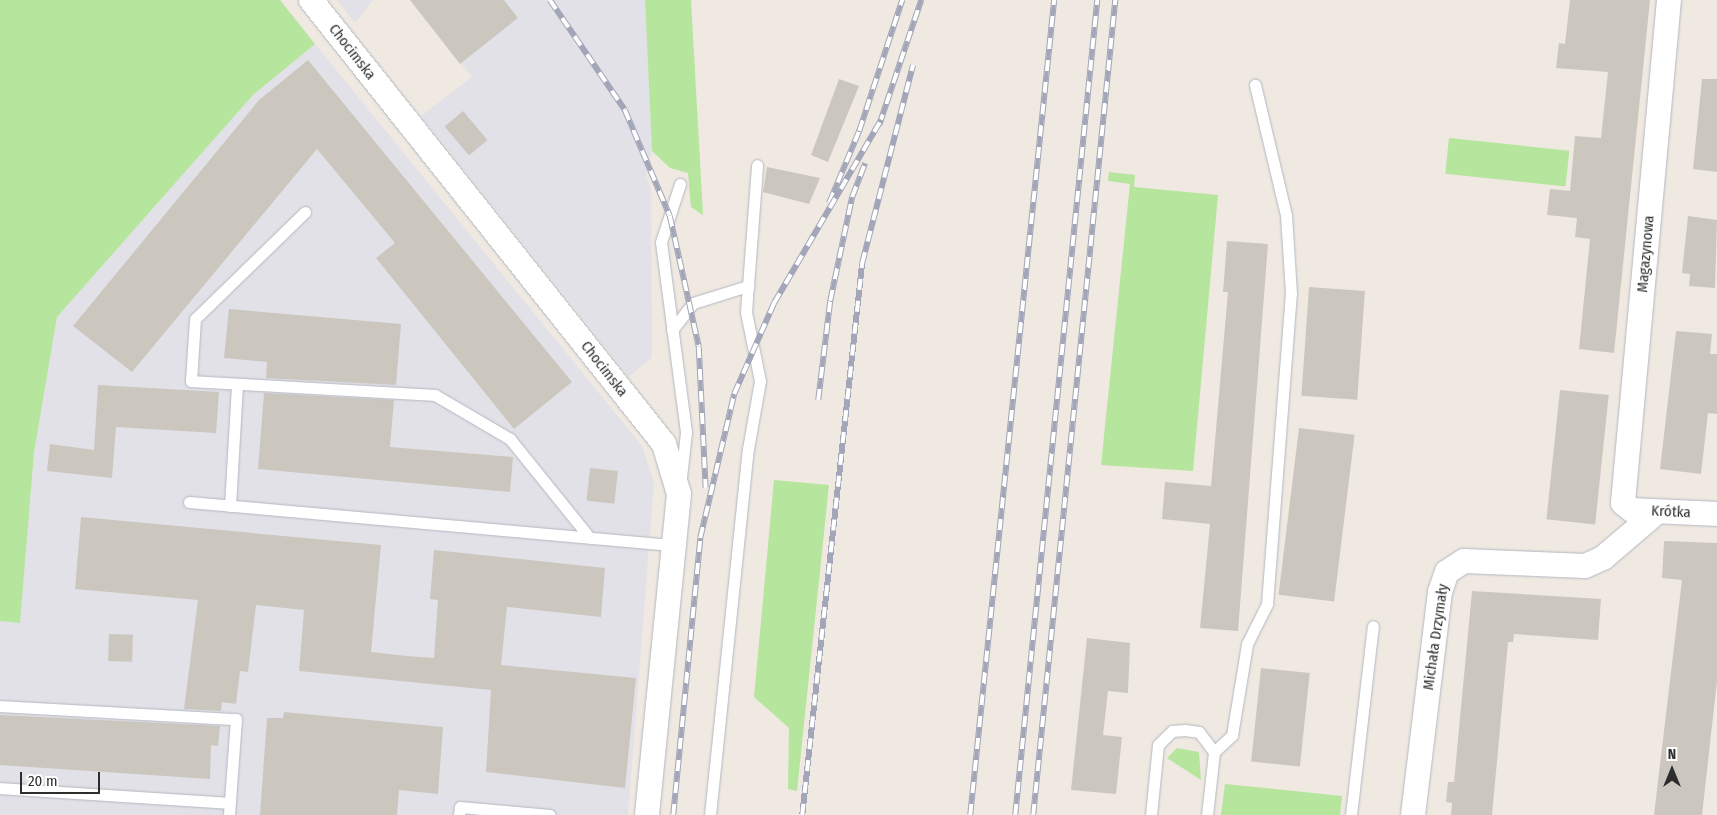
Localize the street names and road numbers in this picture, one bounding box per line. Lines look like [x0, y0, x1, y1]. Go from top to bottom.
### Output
street label: Chocimska [325, 21, 379, 83]
street label: Magazynowa [1634, 215, 1658, 293]
street label: Chocimska [577, 338, 631, 400]
street label: Krótka [1651, 502, 1691, 522]
street label: Michała Drzymały [1420, 583, 1452, 691]

